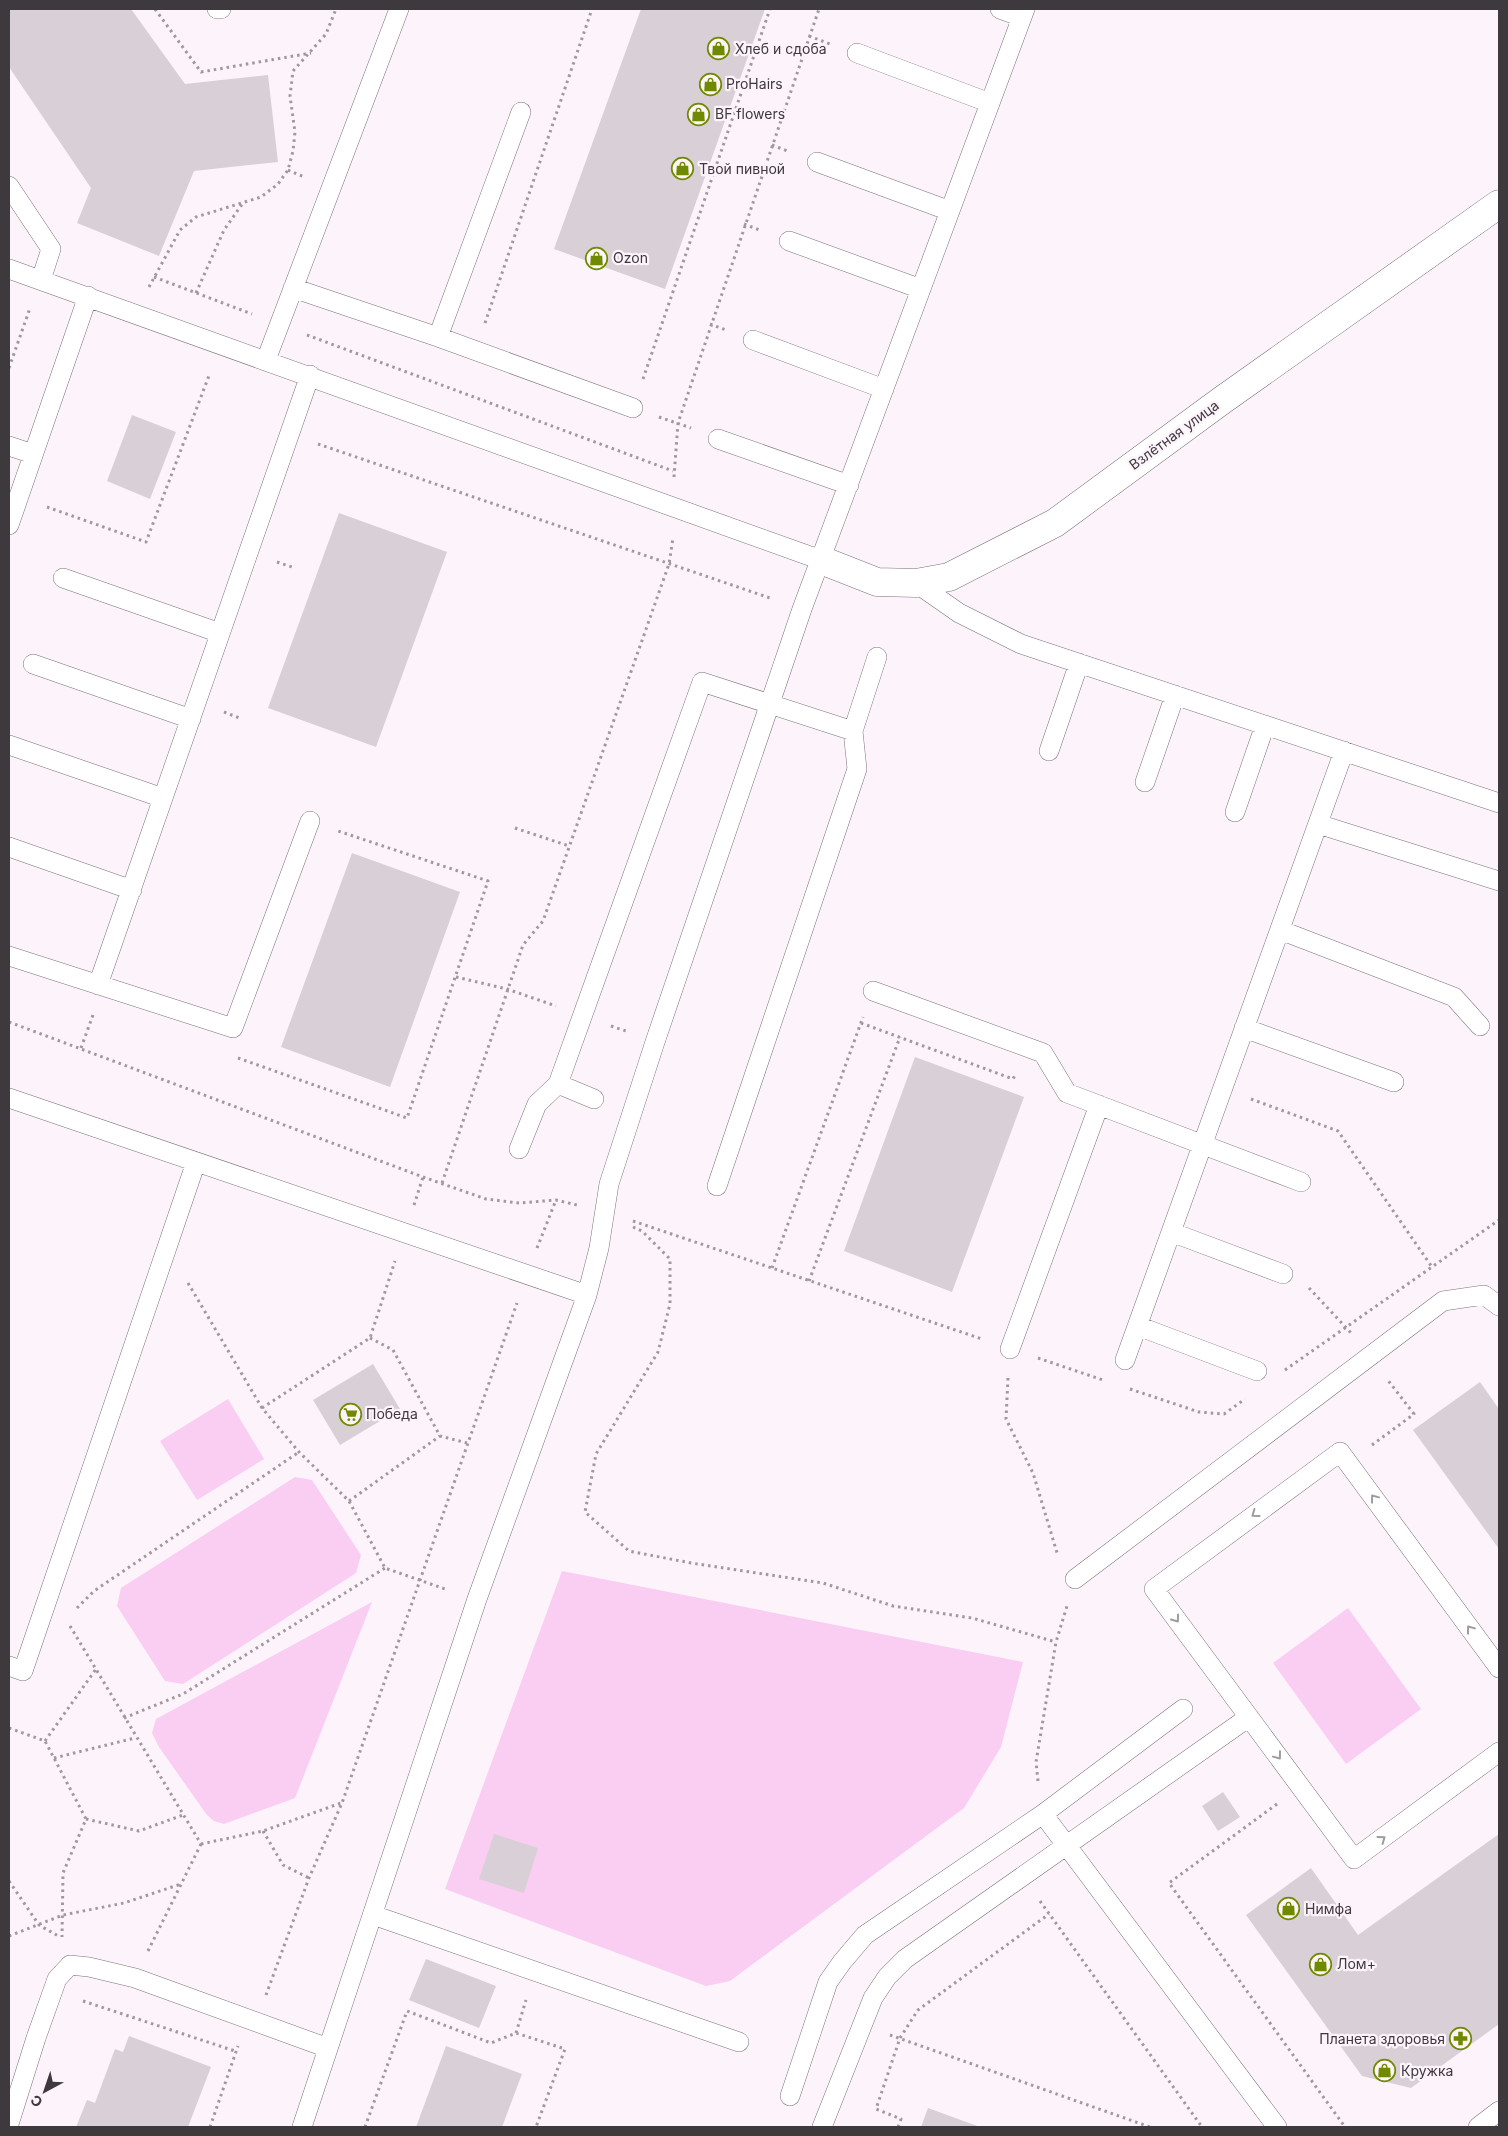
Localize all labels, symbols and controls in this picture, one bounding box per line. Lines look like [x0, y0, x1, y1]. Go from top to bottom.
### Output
shop icon: Хлеб и сдоба [707, 37, 731, 61]
place label: Хлеб и сдоба [735, 40, 827, 57]
shop icon: ProHairs [698, 72, 722, 96]
place label: ProHairs [726, 75, 783, 92]
shop icon: BF flowers [687, 102, 711, 126]
place label: BF flowers [715, 105, 785, 122]
shop icon: Твой пивной [671, 157, 695, 181]
place label: Твой пивной [699, 160, 785, 177]
shop icon: Ozon [585, 246, 609, 270]
place label: Ozon [613, 249, 648, 266]
street label: Взлётная улица [1126, 396, 1222, 473]
supermarket icon: Победа [338, 1402, 362, 1426]
place label: Победа [366, 1405, 418, 1422]
one-way arrow [1371, 1495, 1379, 1504]
one-way arrow [1252, 1509, 1261, 1517]
one-way arrow [1170, 1613, 1179, 1623]
one-way arrow [1467, 1625, 1476, 1635]
one-way arrow [1272, 1750, 1281, 1760]
one-way arrow [1376, 1836, 1386, 1845]
shop icon: Нимфа [1277, 1897, 1301, 1921]
place label: Нимфа [1305, 1900, 1352, 1917]
shop icon: Лом+ [1309, 1952, 1333, 1976]
place label: Лом+ [1337, 1955, 1376, 1972]
pharmacy icon: Планета здоровья [1449, 2027, 1473, 2051]
place label: Планета здоровья [1319, 2030, 1445, 2047]
shop icon: Кружка [1373, 2059, 1397, 2083]
place label: Кружка [1401, 2062, 1453, 2079]
north arrow [20, 2066, 70, 2116]
text: С [27, 2092, 46, 2111]

